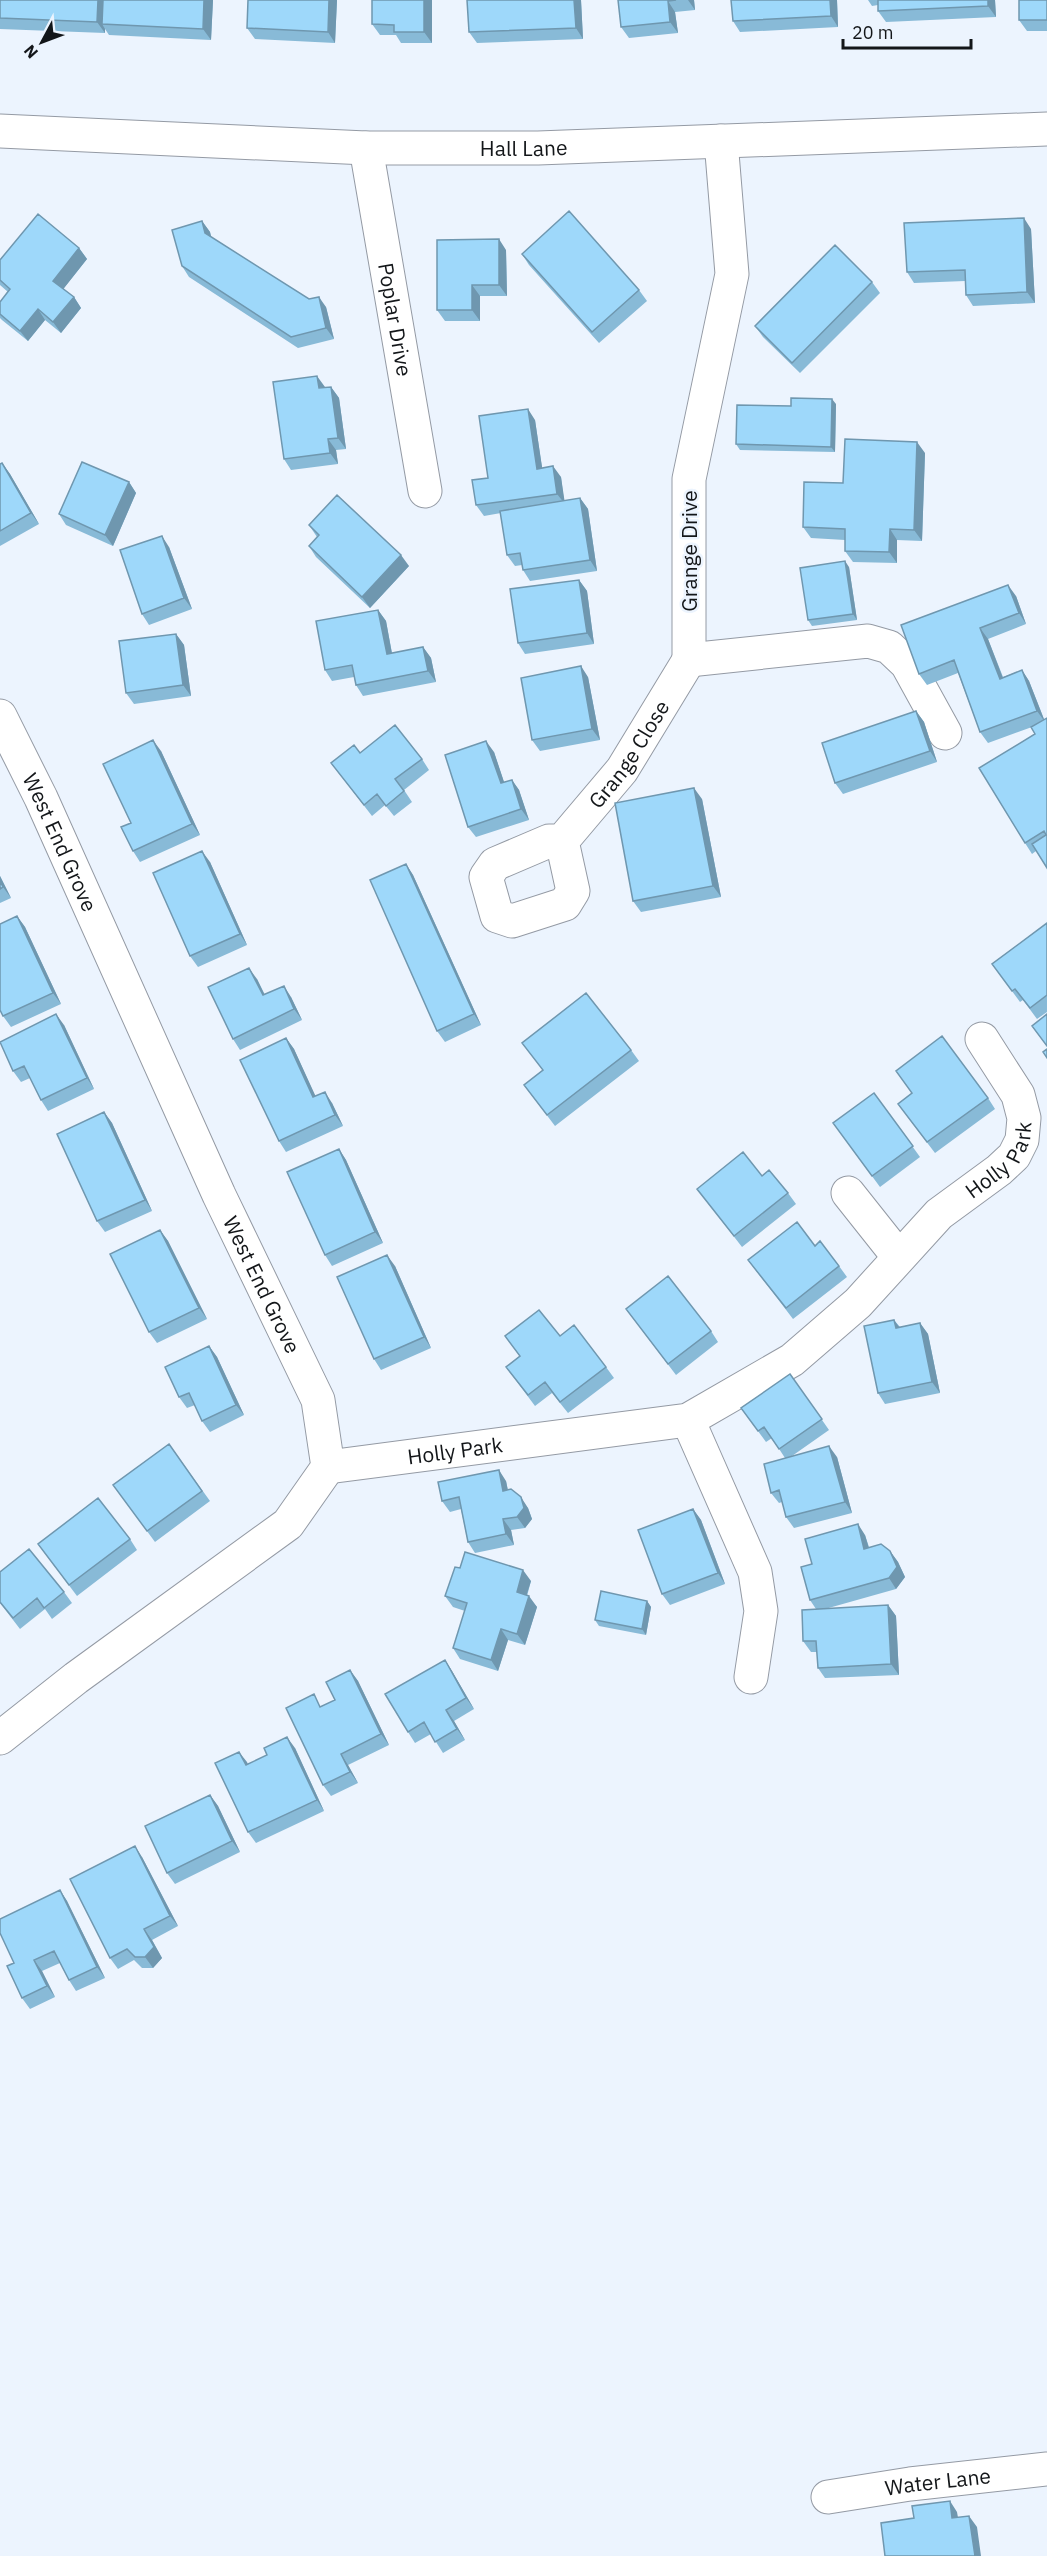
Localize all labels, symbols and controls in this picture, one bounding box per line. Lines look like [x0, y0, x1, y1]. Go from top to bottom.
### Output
north arrow [12, 12, 72, 72]
scale bar [843, 12, 970, 50]
text: 20 m [852, 21, 894, 44]
text: N [19, 41, 42, 63]
street label: Hall Lane [480, 133, 568, 162]
street label: Poplar Drive [372, 261, 419, 378]
street label: Grange Drive [675, 490, 703, 612]
street label: Grange Close [582, 695, 675, 814]
street label: West End Grove [17, 768, 104, 916]
street label: Holly Park [959, 1120, 1038, 1204]
street label: West End Grove [217, 1211, 307, 1358]
street label: Holly Park [406, 1430, 504, 1471]
street label: Water Lane [883, 2461, 992, 2502]

